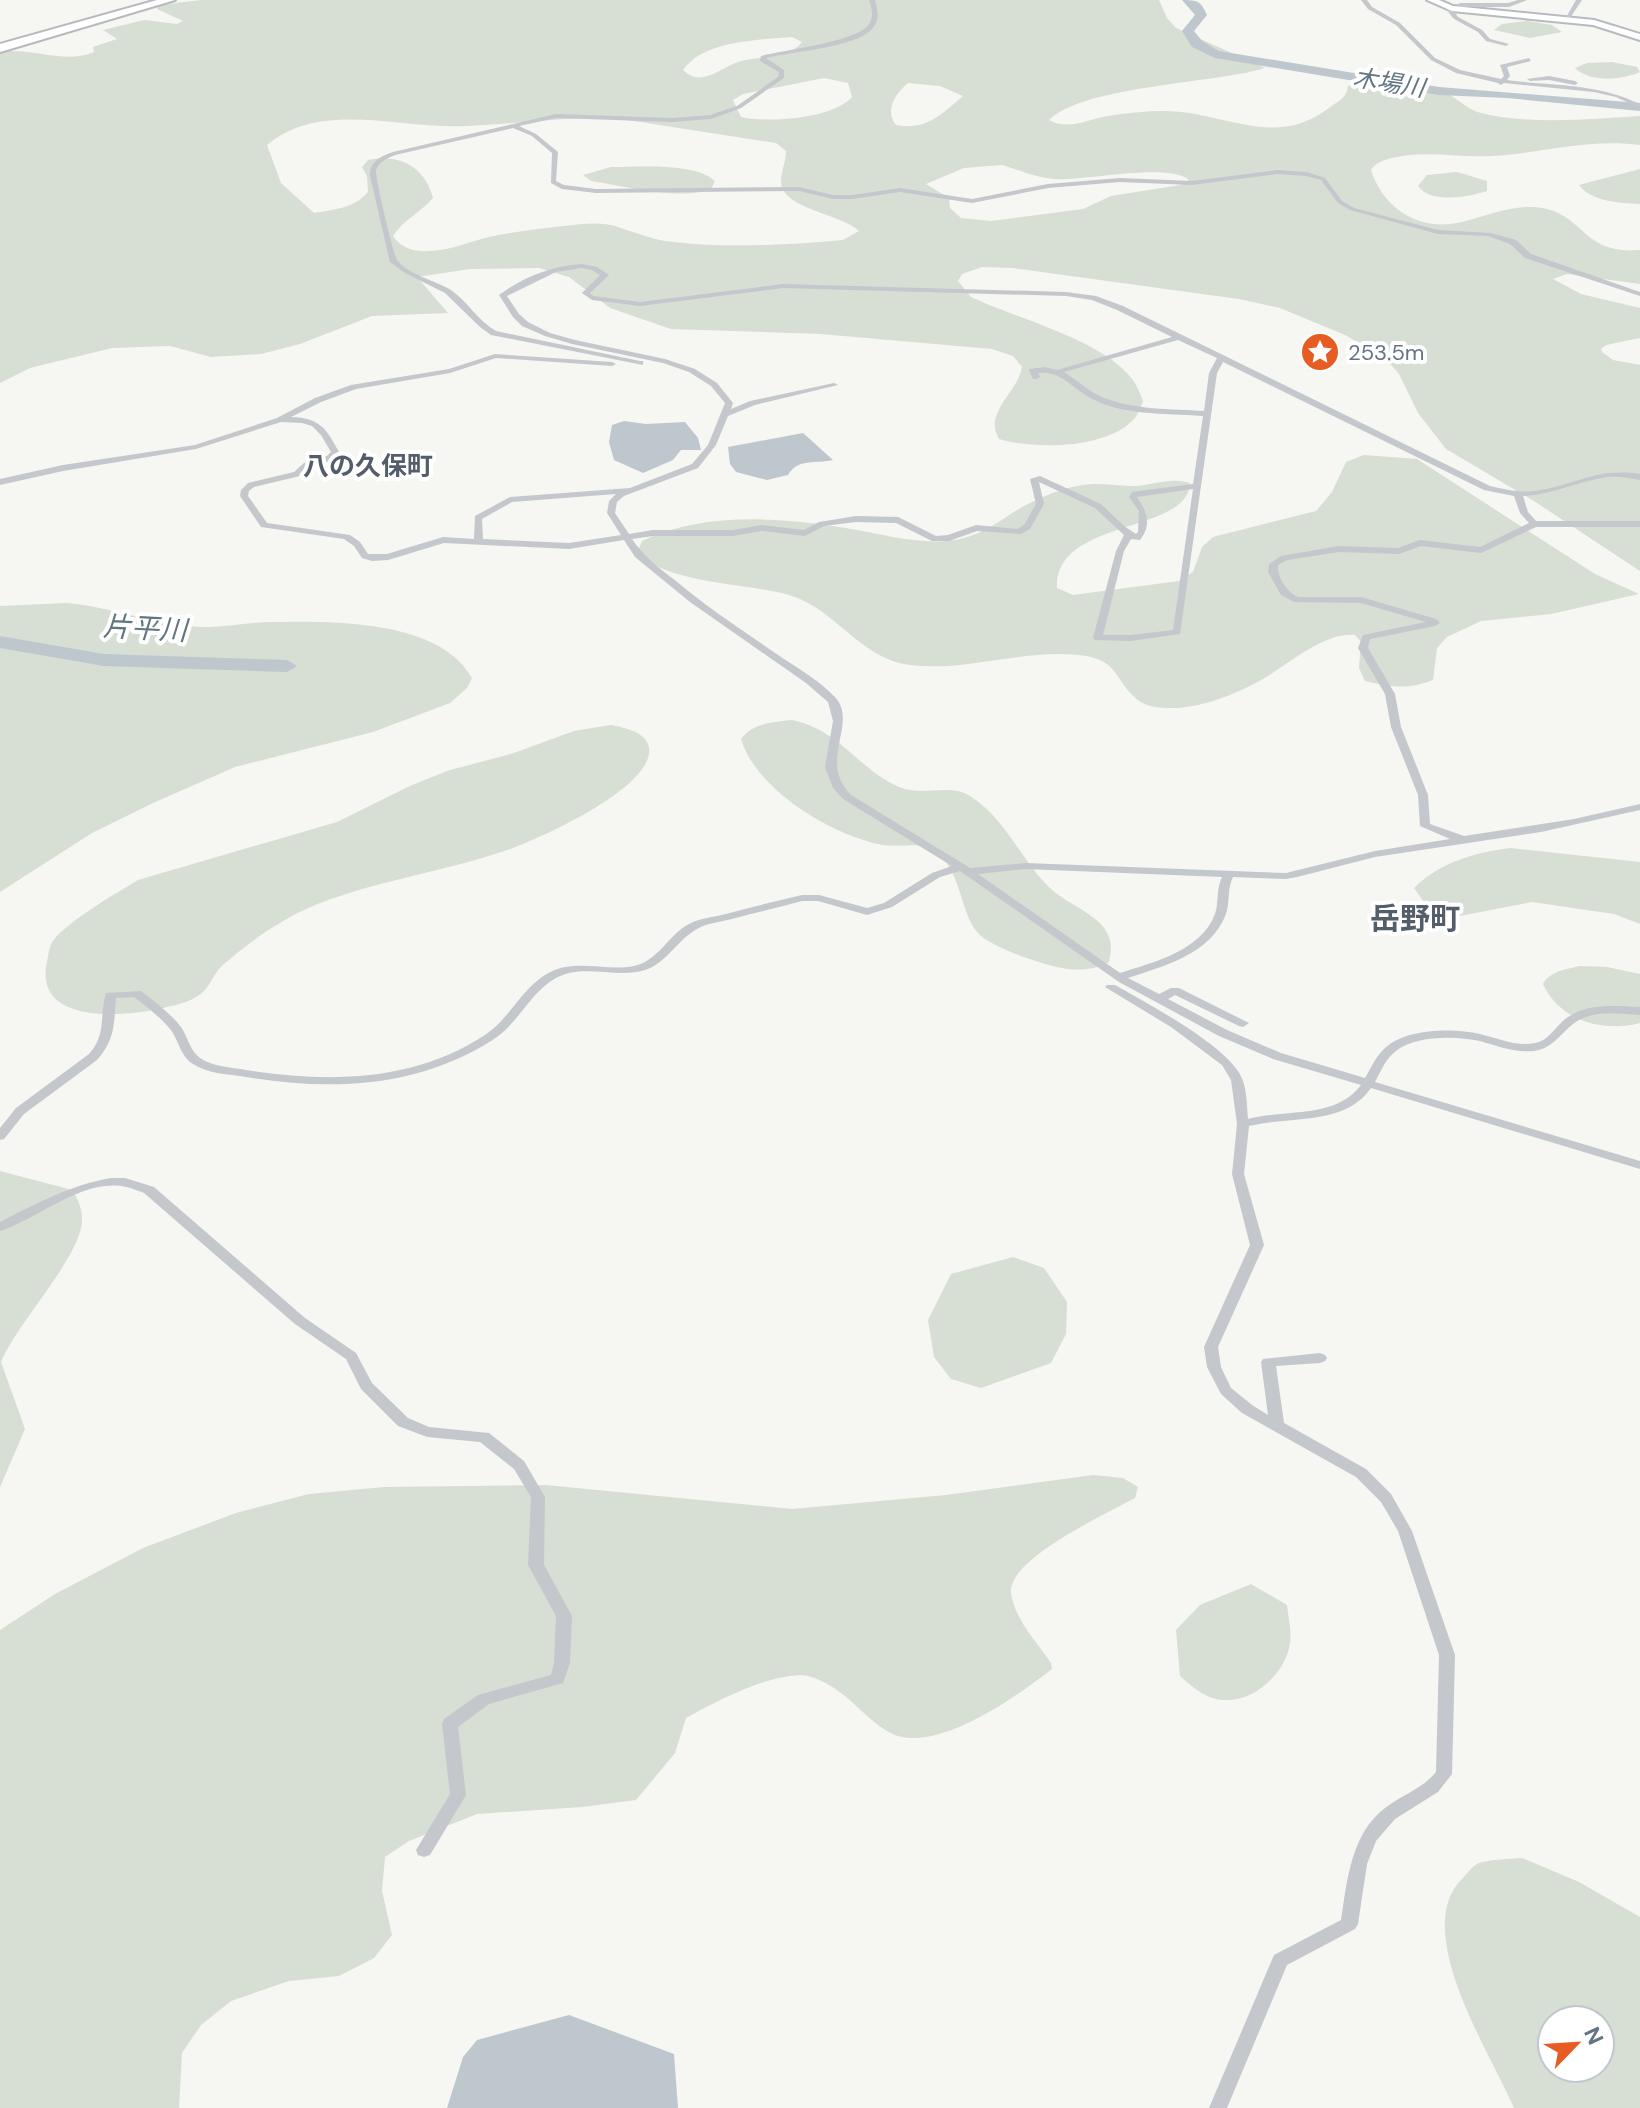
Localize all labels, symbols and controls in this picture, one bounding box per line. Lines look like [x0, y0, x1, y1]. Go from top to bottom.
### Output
water label: 木場川 [1351, 62, 1430, 104]
place icon: 253.5m [1299, 331, 1341, 373]
place label: 253.5m [1348, 338, 1424, 367]
district label: 八の久保町 [303, 449, 433, 483]
water label: 片平川 [102, 608, 191, 649]
district label: 岳野町 [1370, 899, 1460, 938]
north arrow [1536, 2004, 1616, 2084]
text: N [1577, 2022, 1610, 2049]

